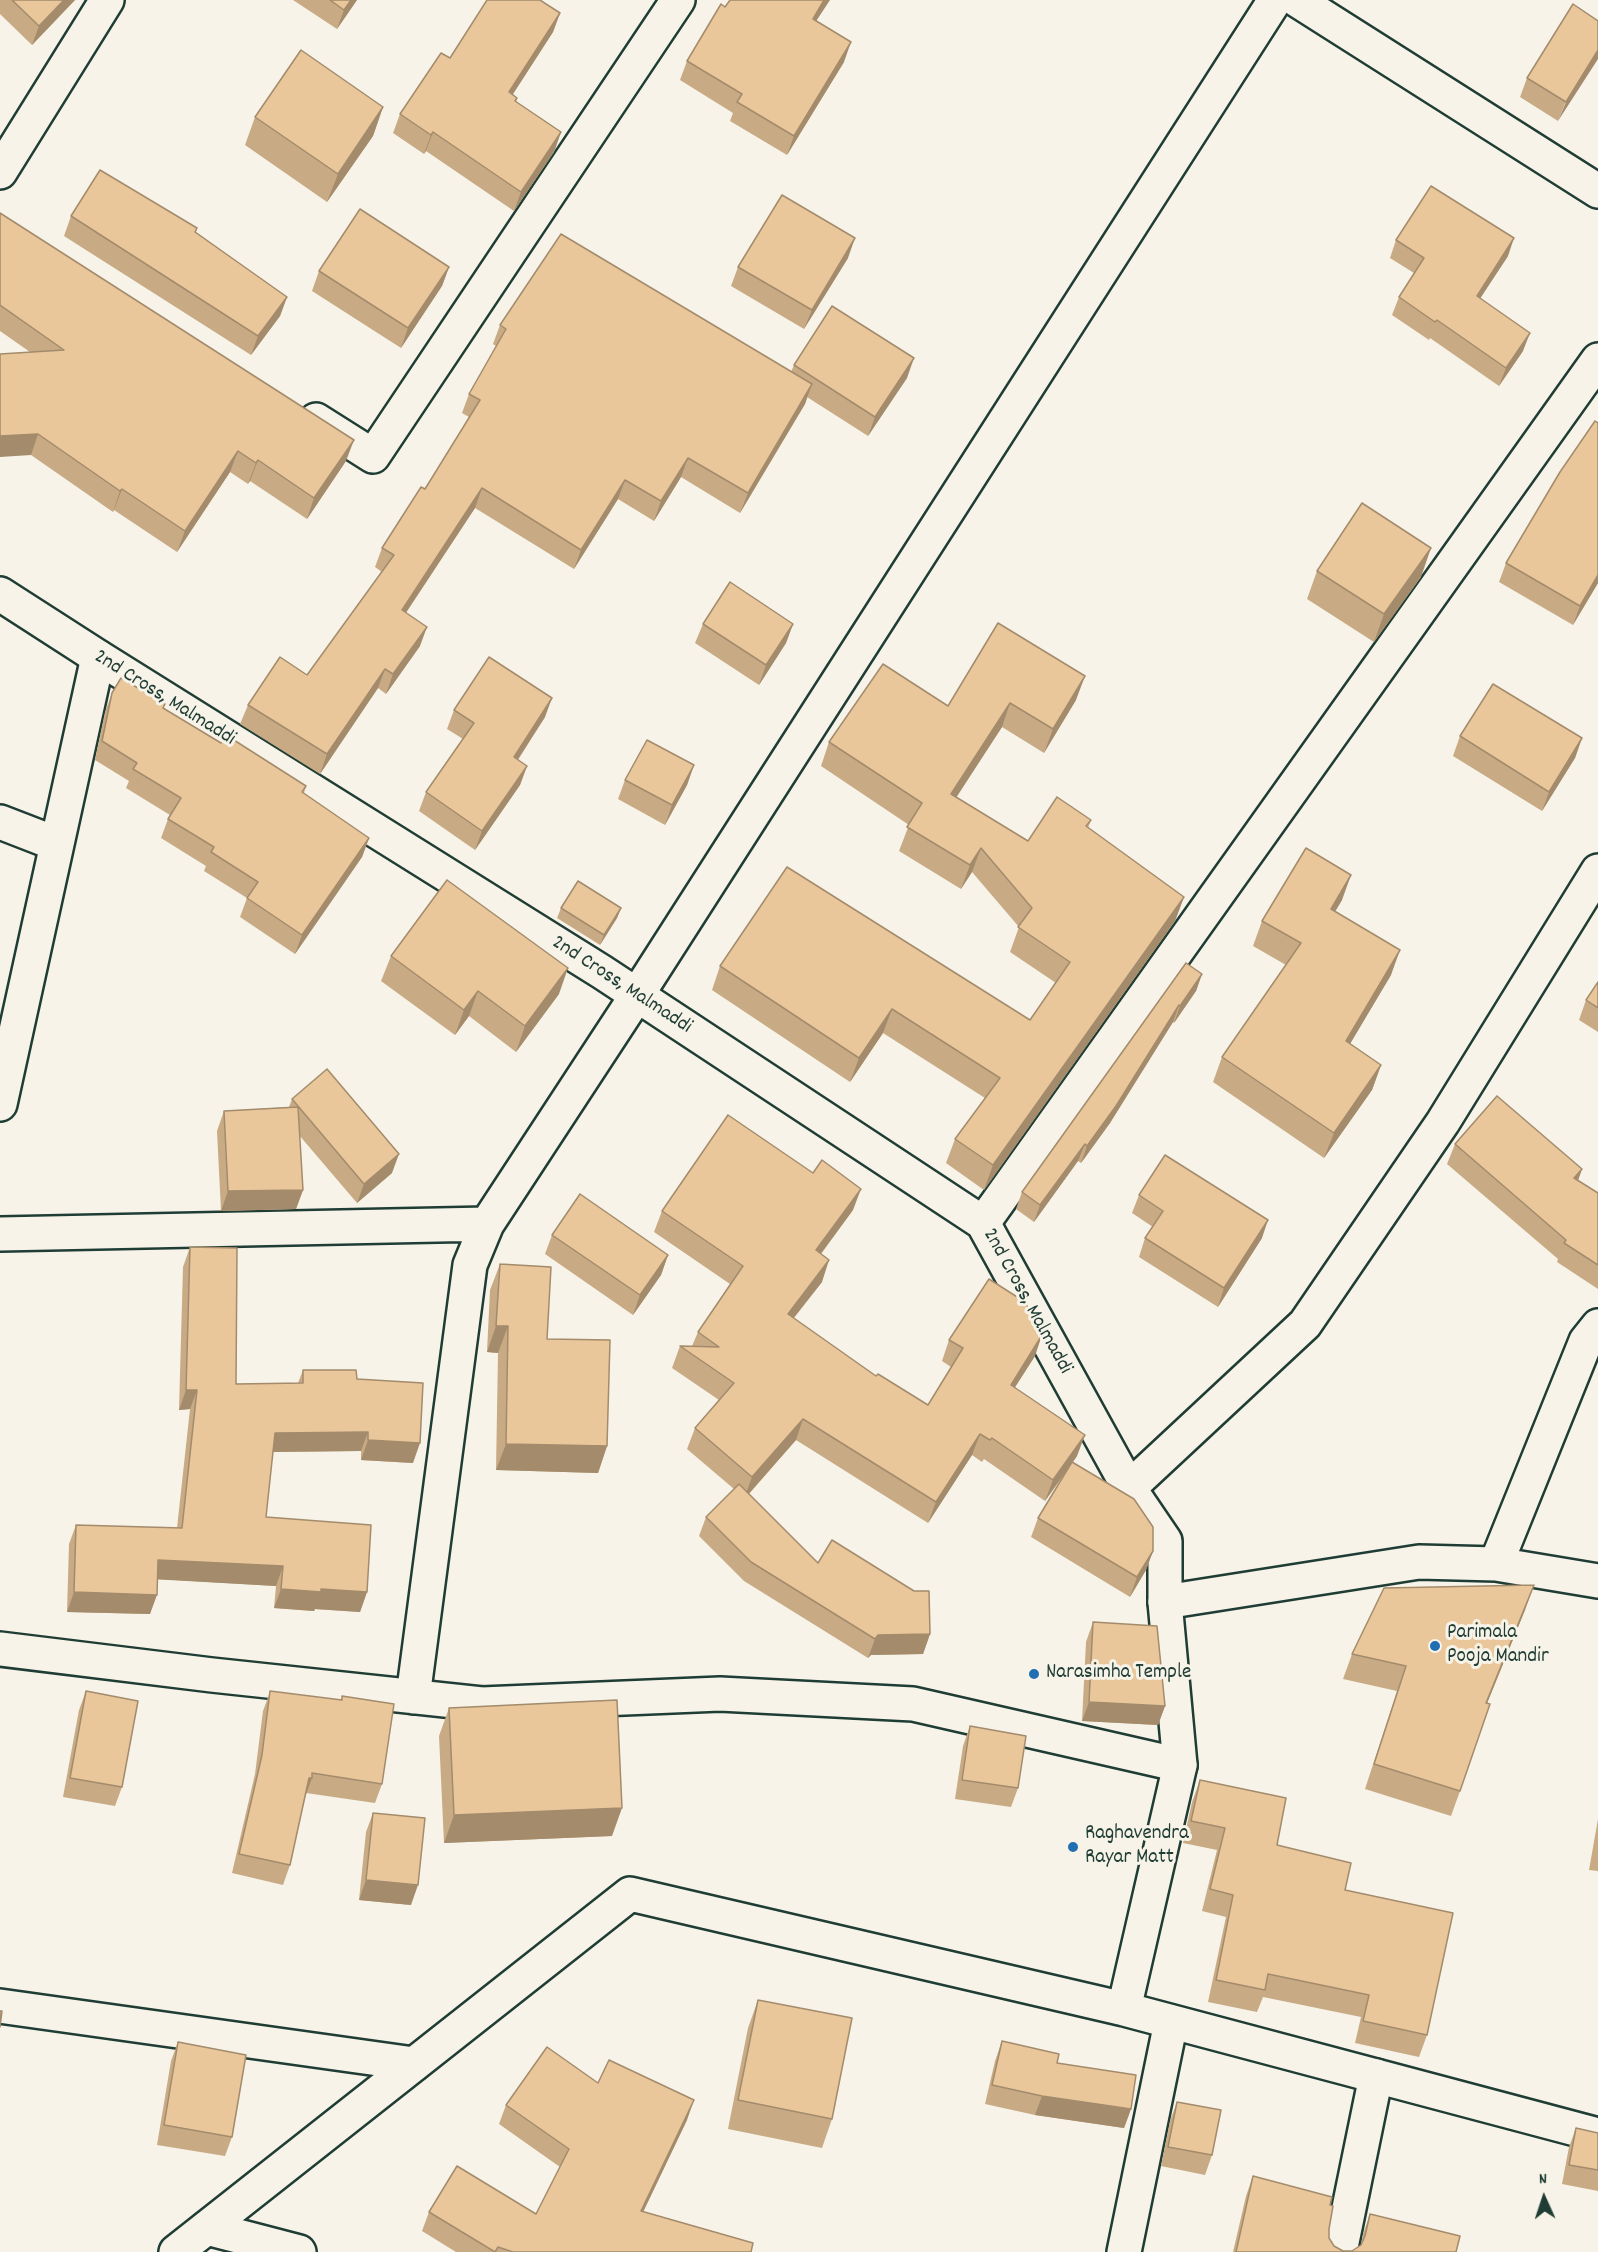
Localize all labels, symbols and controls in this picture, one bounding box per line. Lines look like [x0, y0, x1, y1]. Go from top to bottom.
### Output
street label: 2nd Cross, Malmaddi [88, 645, 240, 753]
street label: 2nd Cross, Malmaddi [546, 931, 696, 1041]
street label: 2nd Cross, Malmaddi [976, 1225, 1076, 1379]
place label: Parimala Pooja Mandir [1447, 1621, 1549, 1671]
marker: Parimala Pooja Mandir [1428, 1639, 1442, 1653]
place label: Narasimha Temple [1046, 1661, 1191, 1687]
marker: Narasimha Temple [1027, 1667, 1041, 1681]
place label: Raghavendra Rayar Matt [1085, 1822, 1189, 1872]
marker: Raghavendra Rayar Matt [1066, 1840, 1080, 1854]
north arrow [1514, 2168, 1574, 2228]
text: N [1538, 2168, 1548, 2191]

